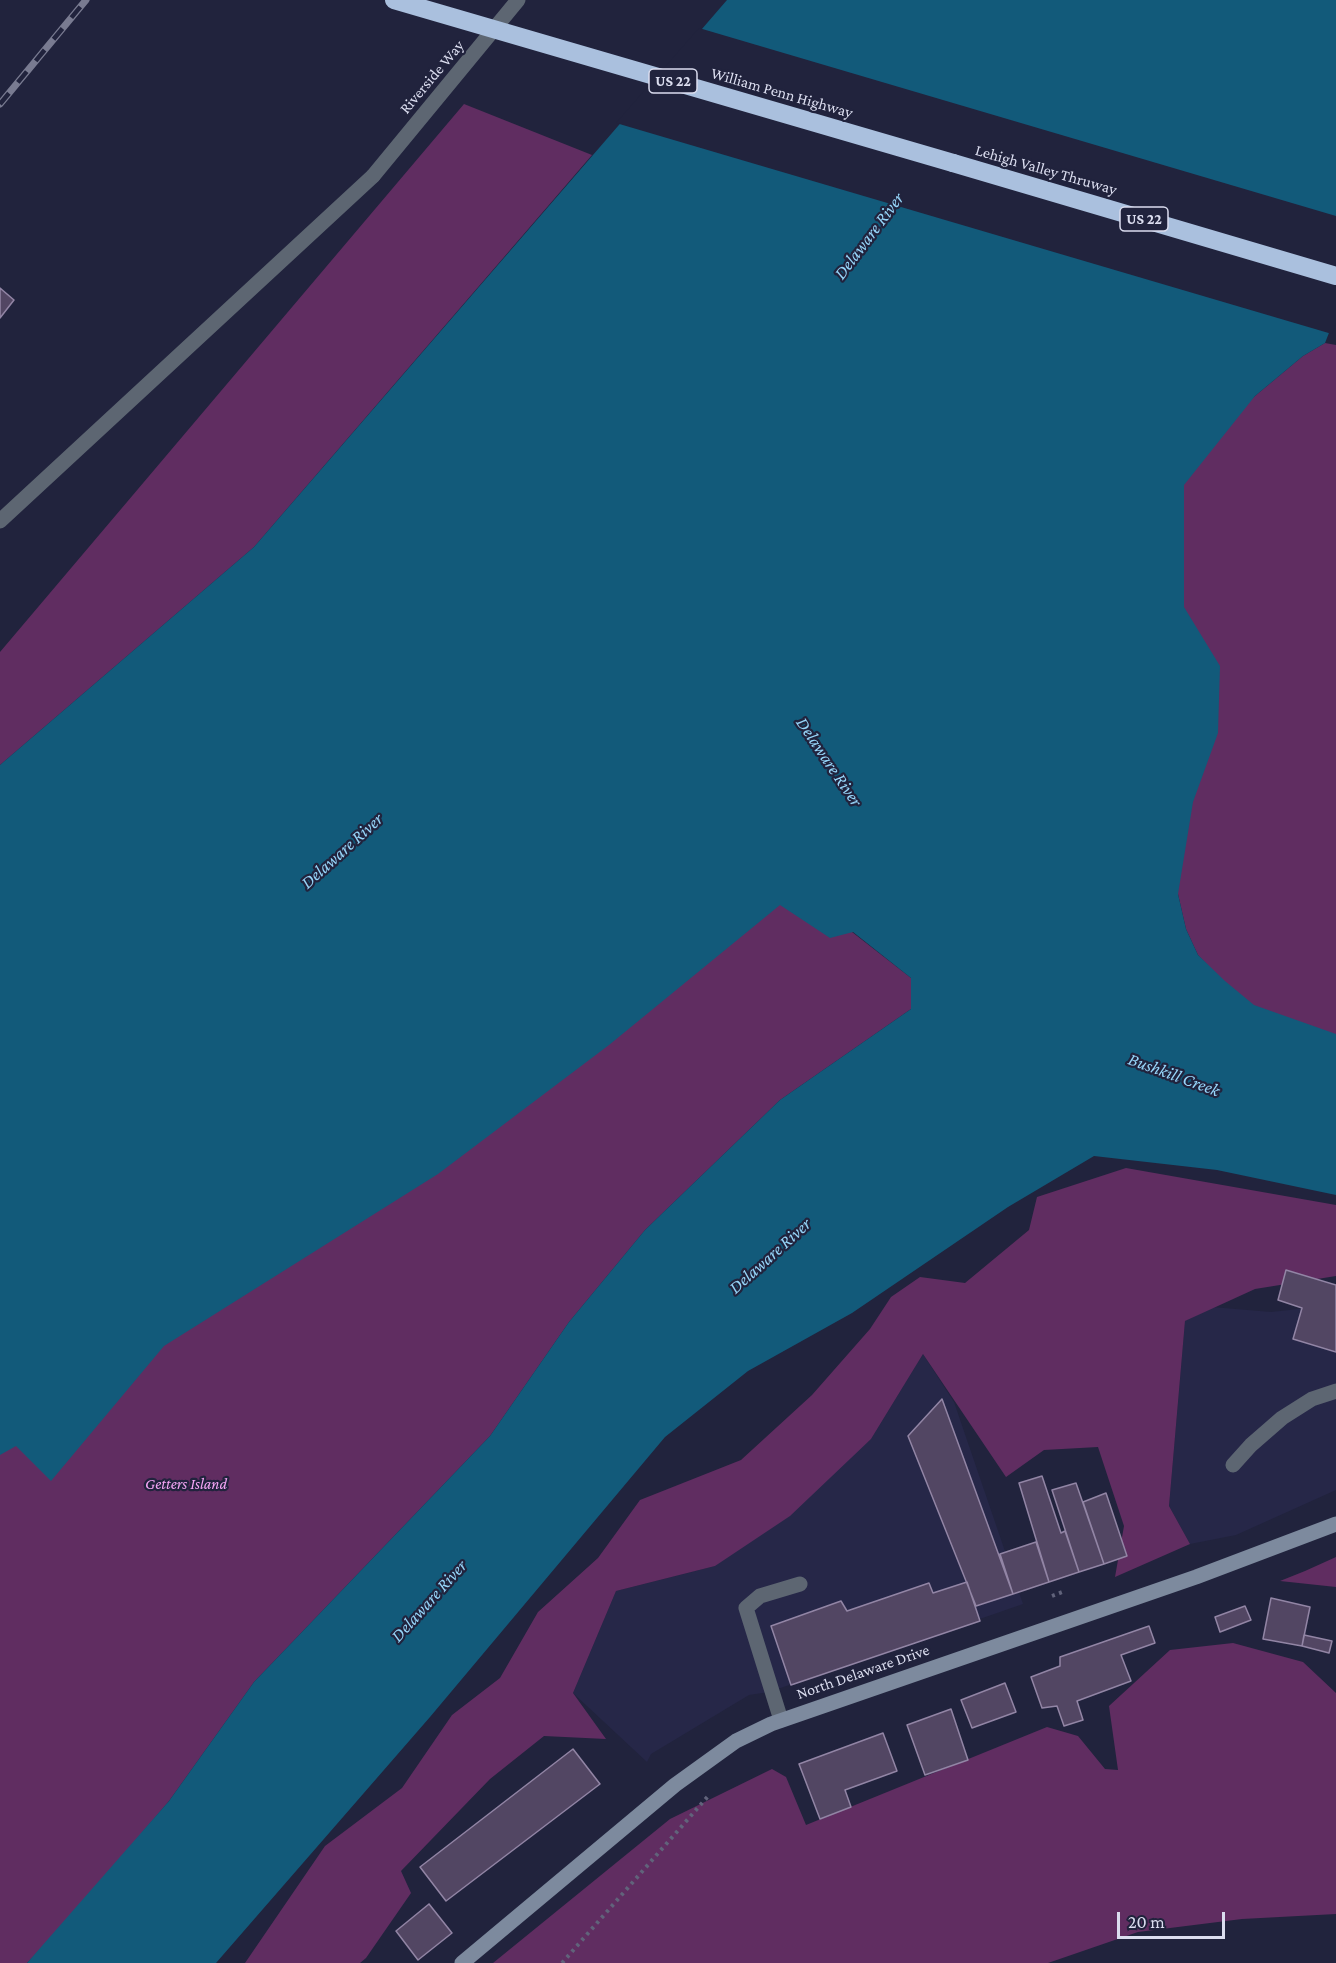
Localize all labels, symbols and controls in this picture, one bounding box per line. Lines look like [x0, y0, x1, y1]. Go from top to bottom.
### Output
street label: Riverside Way [396, 36, 468, 118]
street label: William Penn Highway [709, 64, 855, 122]
road number: US 22 [649, 69, 697, 93]
street label: Lehigh Valley Thruway [973, 141, 1119, 199]
water label: Delaware River [829, 188, 909, 284]
road number: US 22 [1120, 207, 1168, 231]
water label: Delaware River [791, 713, 867, 811]
water label: Delaware River [296, 808, 388, 894]
water label: Bushkill Creek [1125, 1048, 1223, 1102]
water label: Delaware River [724, 1213, 816, 1299]
park label: Getters Island [145, 1474, 227, 1494]
water label: Delaware River [386, 1555, 472, 1647]
street label: North Delaware Drive [794, 1640, 932, 1704]
scale bar [1120, 1900, 1228, 1938]
text: 20 m [1128, 1912, 1165, 1932]

